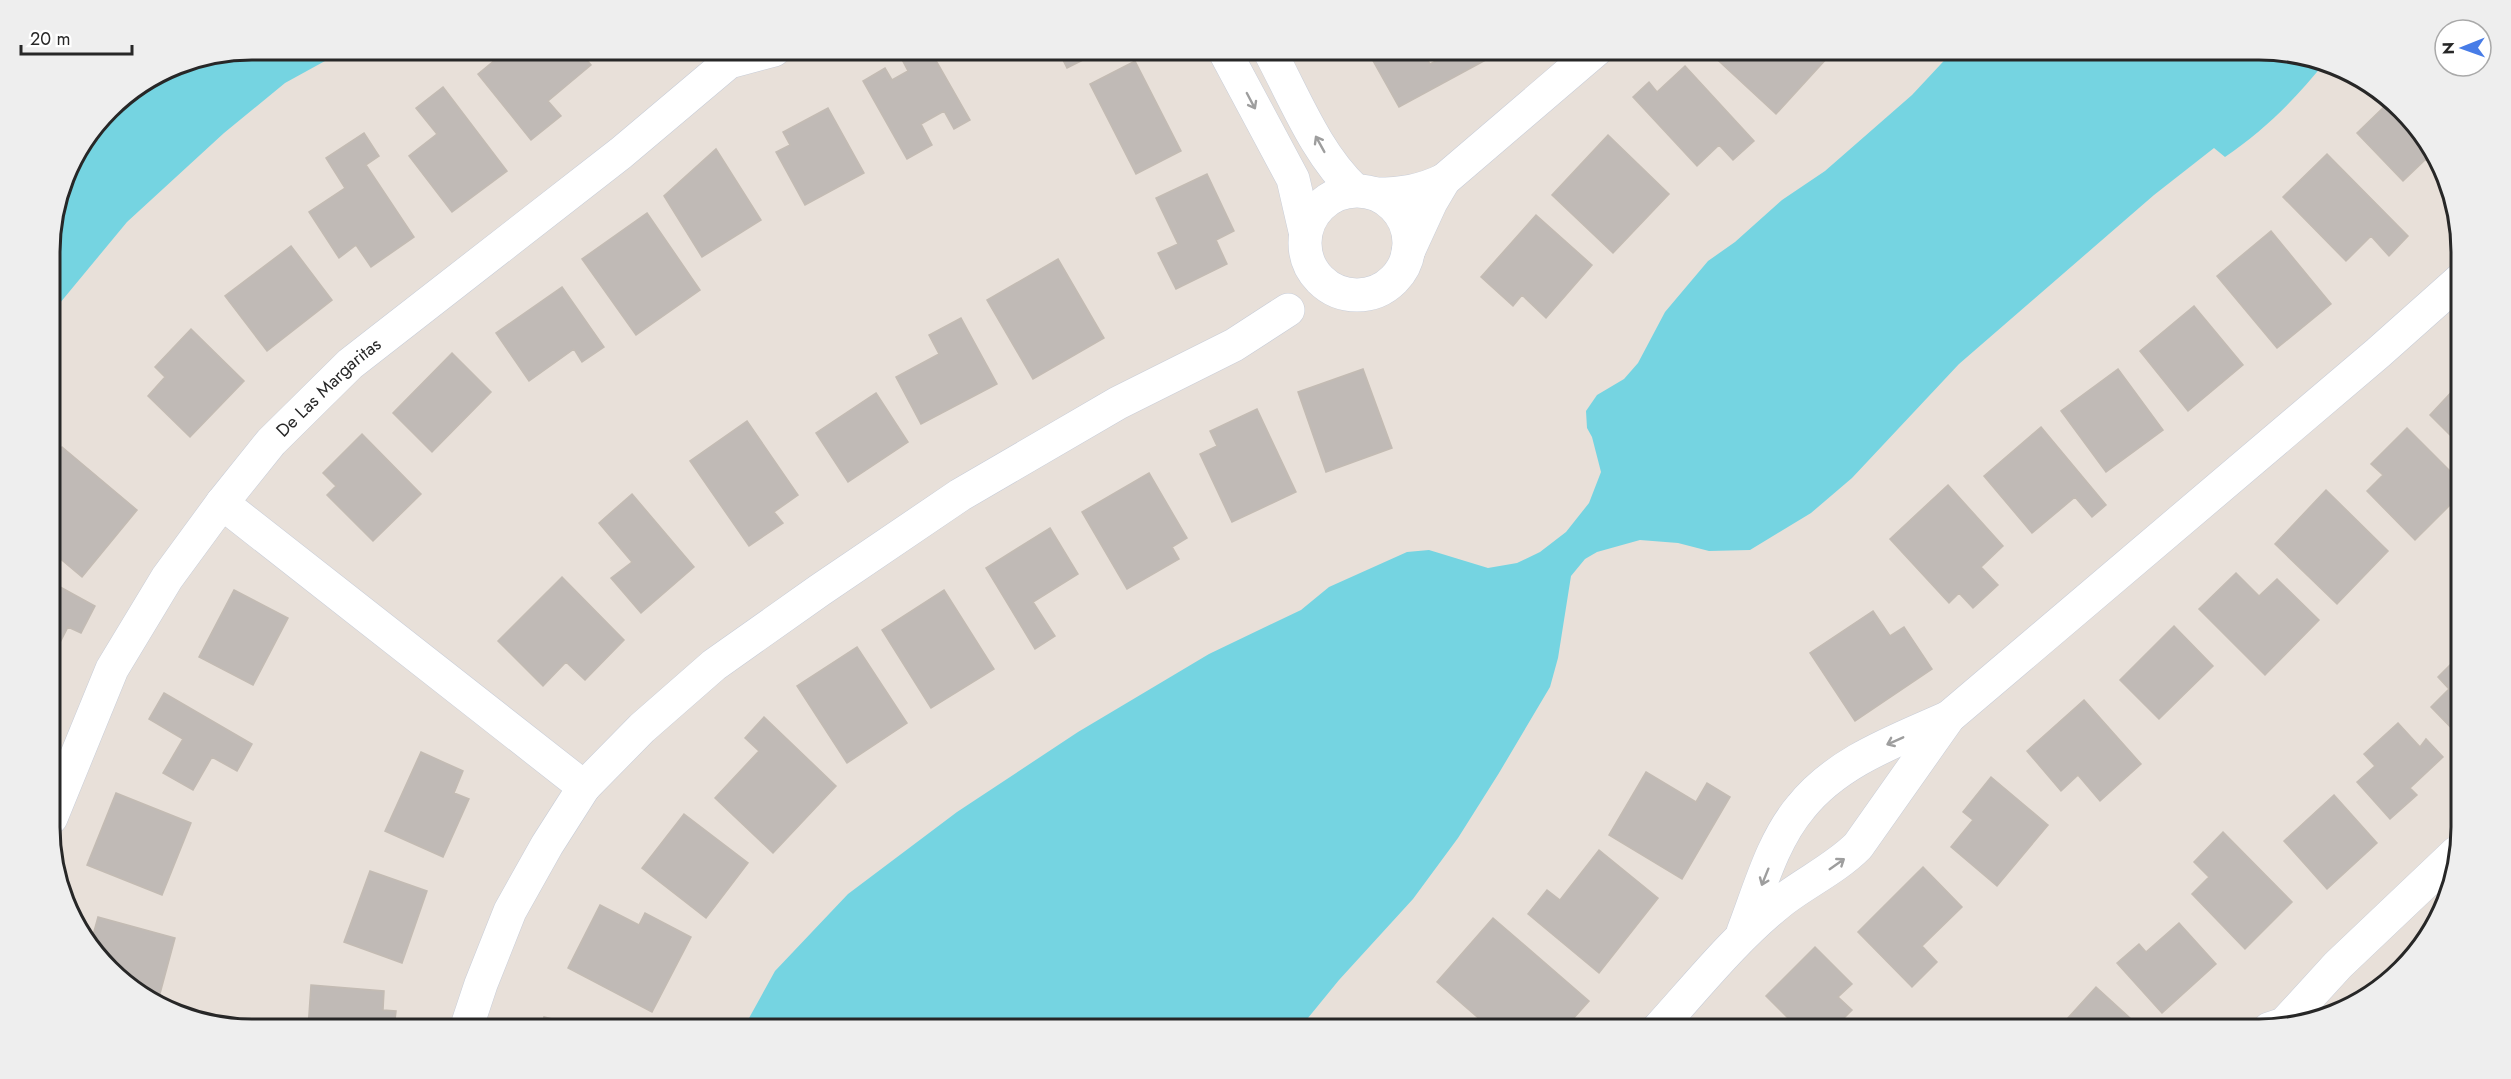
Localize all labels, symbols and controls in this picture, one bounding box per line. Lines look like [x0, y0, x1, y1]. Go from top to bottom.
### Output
scale bar [21, 18, 132, 56]
north arrow [2433, 18, 2493, 78]
text: 20 m [30, 26, 70, 52]
text: N [2437, 42, 2460, 55]
one-way arrow [1245, 92, 1257, 109]
one-way arrow [1314, 135, 1325, 153]
street label: De Las Margaritas [270, 331, 387, 443]
one-way arrow [1887, 736, 1905, 748]
one-way arrow [1828, 858, 1845, 870]
one-way arrow [1759, 867, 1770, 885]

